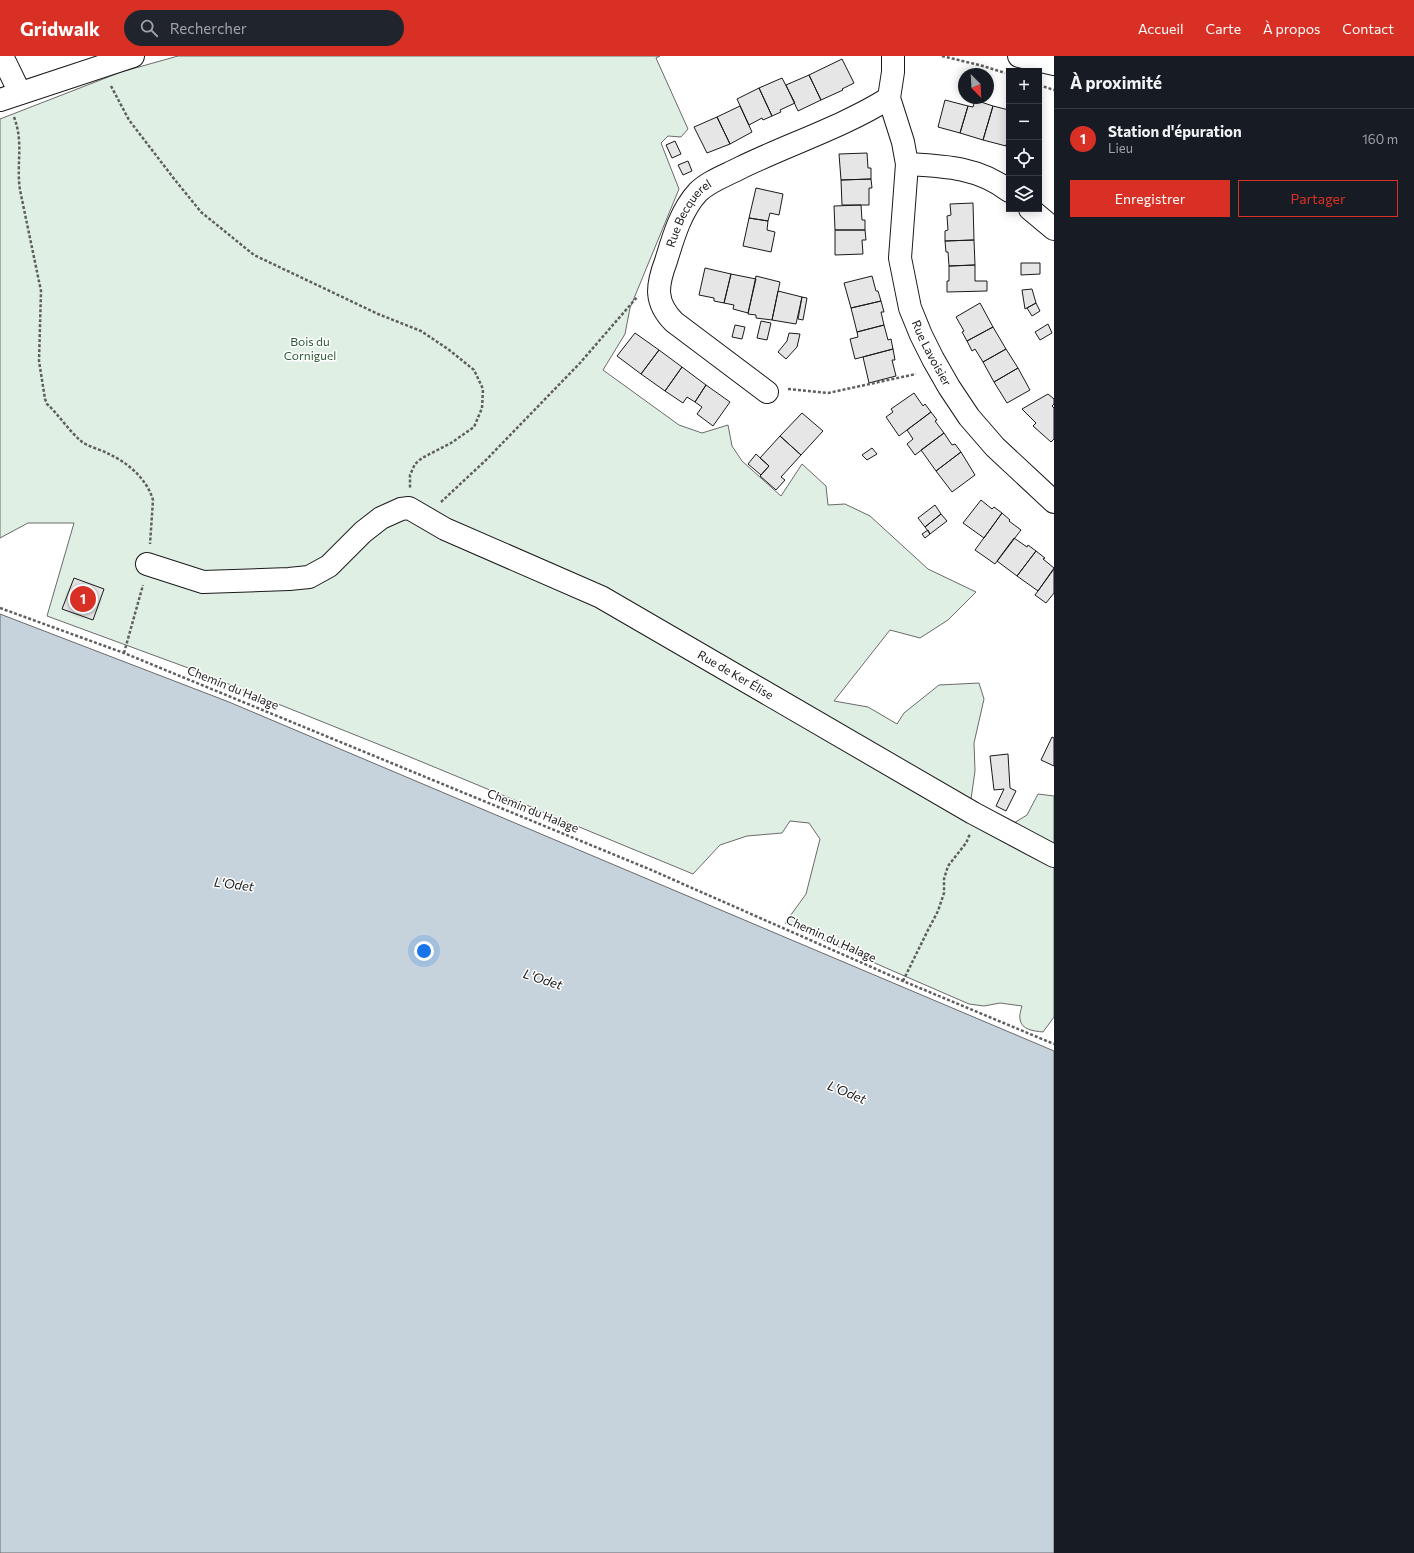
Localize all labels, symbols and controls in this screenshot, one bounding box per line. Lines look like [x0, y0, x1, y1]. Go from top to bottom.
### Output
search box [124, 10, 404, 46]
text: Gridwalk [20, 17, 100, 40]
icon: search [138, 17, 160, 39]
text: Rechercher [170, 19, 247, 37]
text: Accueil [1138, 20, 1184, 37]
text: Carte [1206, 20, 1241, 37]
text: À propos [1263, 20, 1320, 37]
text: Contact [1342, 20, 1394, 37]
north arrow [958, 68, 994, 104]
map controls [1006, 68, 1042, 212]
button: + [1006, 68, 1042, 104]
text: À proximité [1070, 72, 1162, 93]
button: − [1006, 104, 1042, 140]
text: Station d'épuration [1108, 122, 1242, 140]
text: 1 [1080, 131, 1086, 147]
text: 160 m [1362, 131, 1398, 147]
button: locate [1006, 140, 1042, 176]
text: Lieu [1108, 140, 1133, 156]
street label: Rue Becquerel [663, 176, 713, 249]
button: layers [1006, 176, 1042, 212]
button: Enregistrer [1070, 180, 1230, 217]
button: Partager [1238, 180, 1398, 217]
street label: Rue Lavoisier [910, 318, 955, 388]
park label: Bois du Corniguel [284, 334, 336, 362]
pin: 1 [70, 584, 96, 614]
street label: Rue de Ker Élise [696, 647, 776, 702]
street label: Chemin du Halage [186, 662, 281, 712]
street label: Chemin du Halage [486, 785, 581, 835]
water label: L'Odet [213, 874, 256, 894]
street label: Chemin du Halage [784, 912, 879, 964]
your location [414, 941, 434, 961]
water label: L'Odet [521, 965, 565, 993]
water label: L'Odet [825, 1077, 869, 1107]

